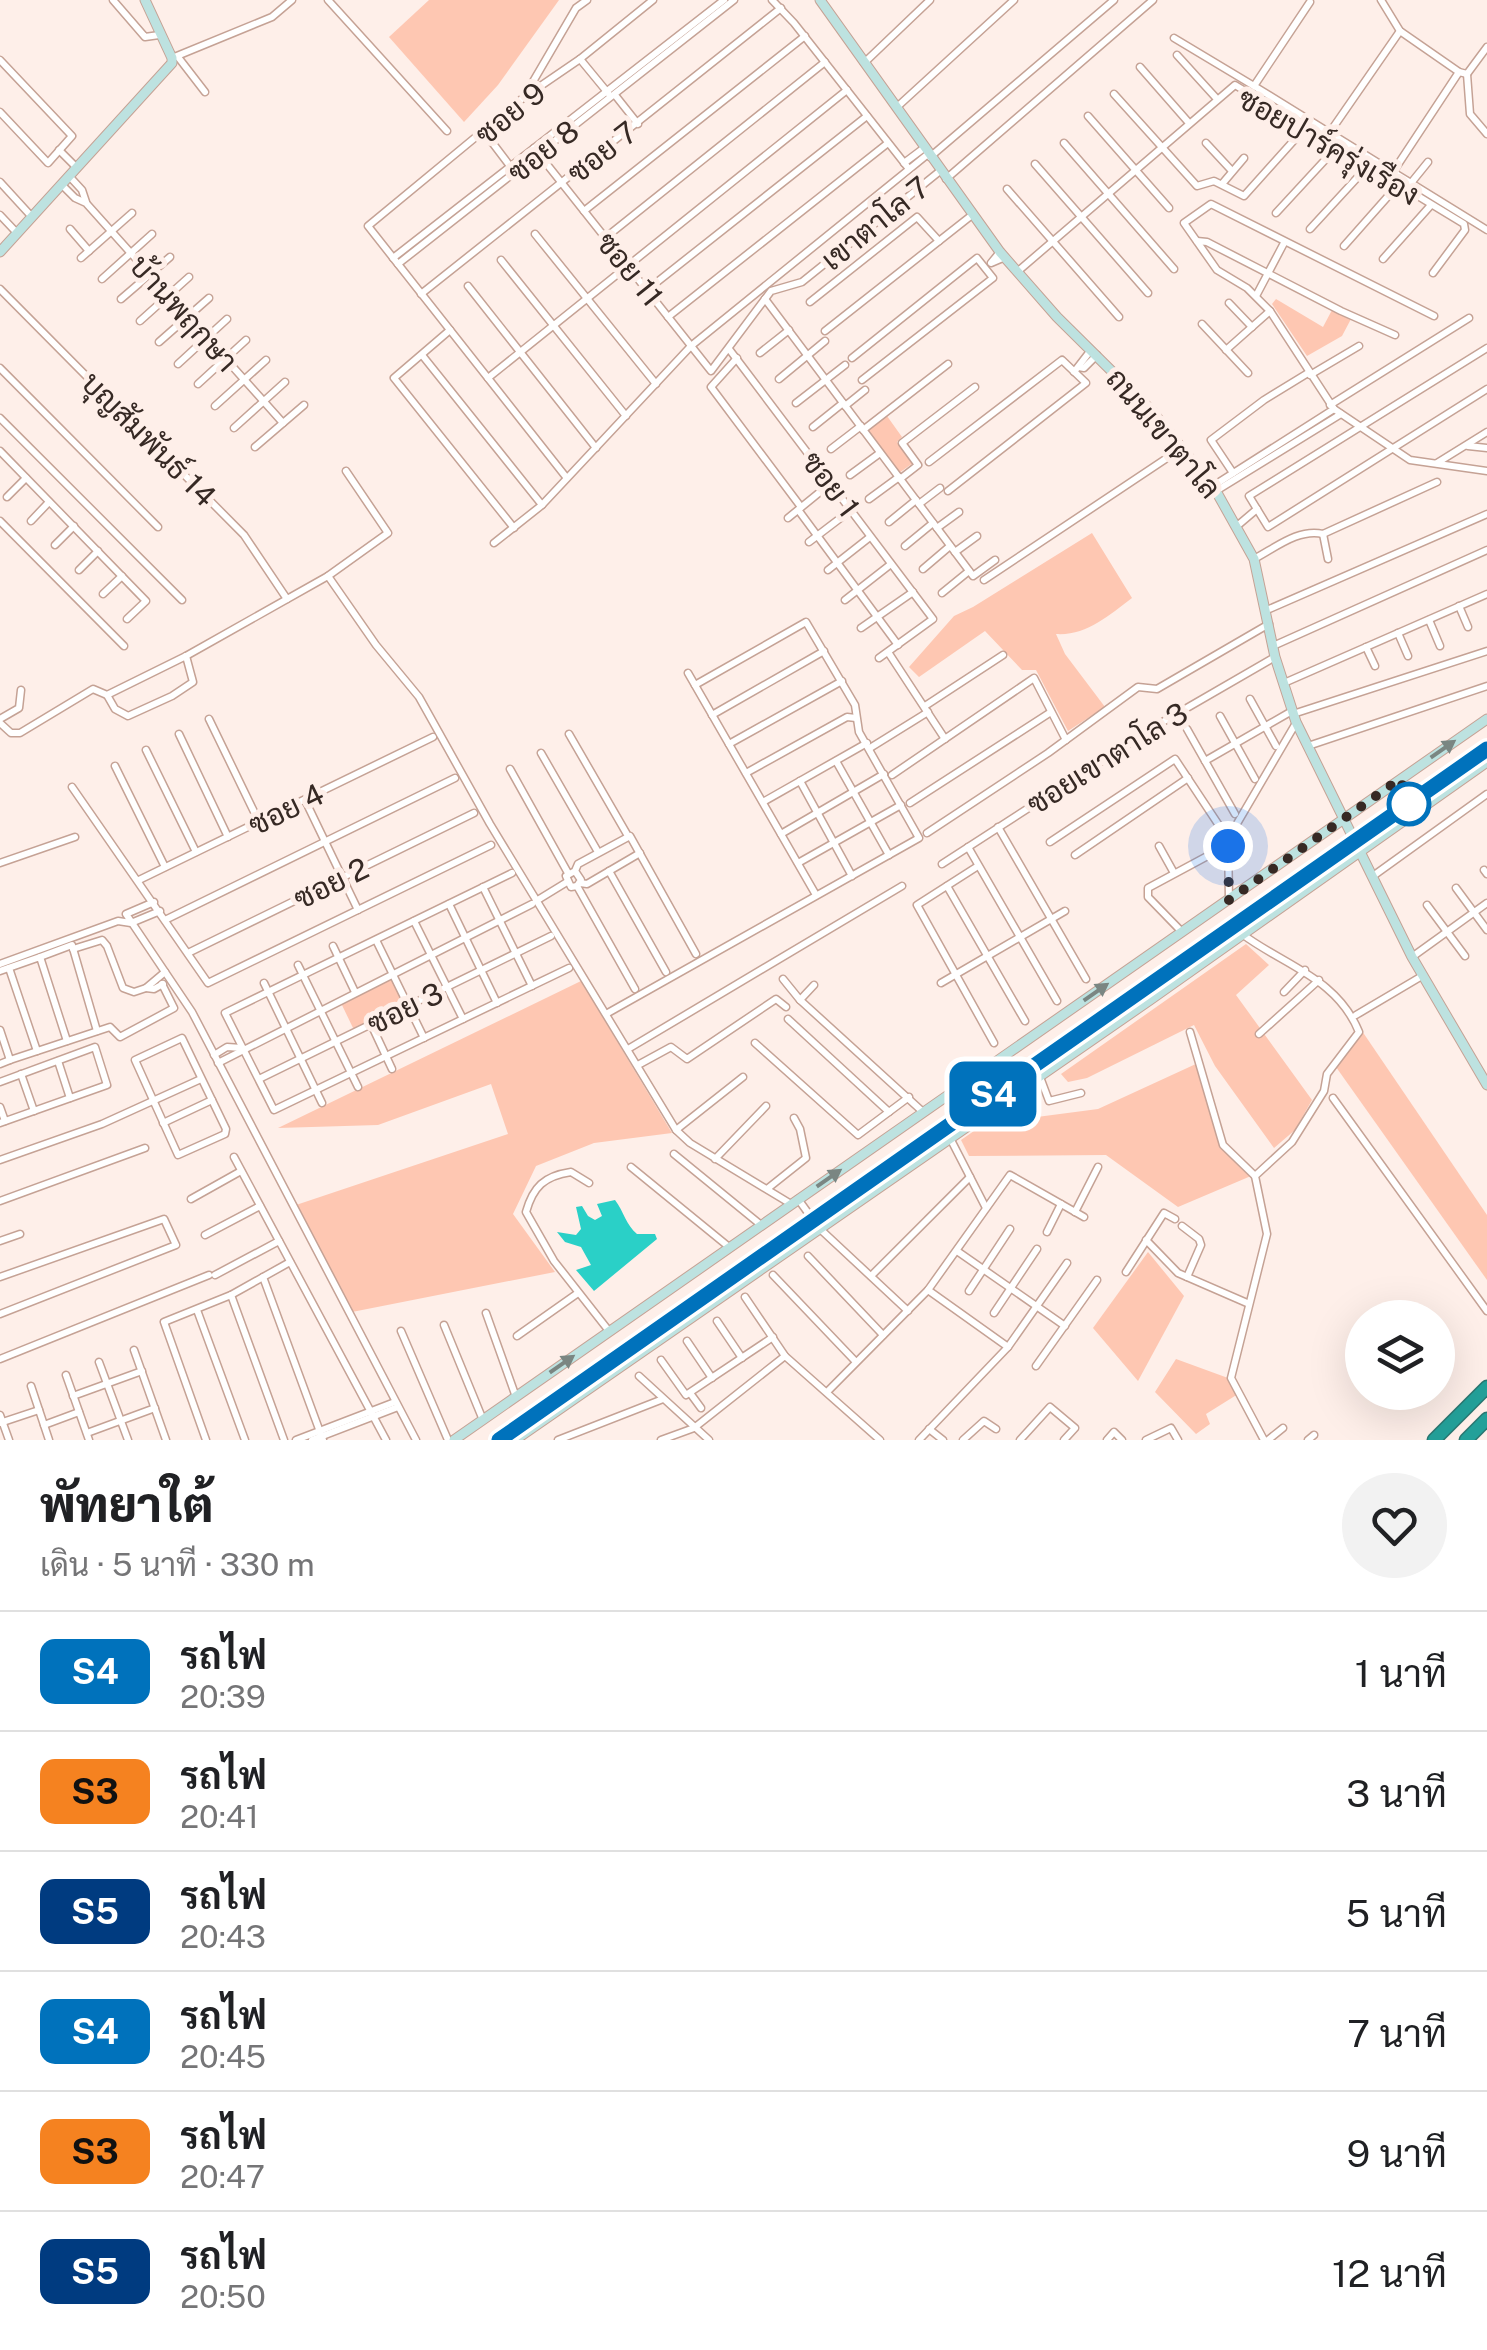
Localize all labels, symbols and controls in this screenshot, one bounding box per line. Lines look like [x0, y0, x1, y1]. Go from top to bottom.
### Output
street label: ซอย 9 [468, 74, 552, 152]
street label: ซอยปาร์ครุ่งเรือง [1230, 79, 1427, 216]
street label: ซอย 8 [500, 112, 586, 190]
street label: ซอย 7 [560, 114, 644, 190]
street label: เขาตาโล 7 [813, 168, 936, 277]
street label: ซอย 11 [589, 225, 671, 313]
street label: บ้านพฤกษา [122, 246, 247, 379]
street label: ถนนเขาตาโล [1099, 360, 1230, 505]
street label: บุญสัมพันธ์ 14 [71, 364, 224, 517]
street label: ซอย 1 [795, 444, 867, 524]
street label: ซอยเขาตาโล 3 [1019, 693, 1194, 822]
one-way arrow [1430, 741, 1457, 759]
street label: ซอย 4 [242, 775, 330, 843]
unlabelled marker [1388, 783, 1430, 825]
your location [1203, 821, 1253, 871]
street label: ซอย 2 [288, 850, 374, 916]
street label: ซอย 3 [361, 974, 449, 1042]
one-way arrow [1082, 983, 1109, 1002]
line badge: S4 [948, 1062, 1038, 1126]
text: S4 [969, 1074, 1017, 1115]
one-way arrow [816, 1169, 842, 1188]
map controls [1345, 1300, 1455, 1410]
button: layers [1345, 1300, 1455, 1410]
one-way arrow [549, 1355, 576, 1374]
button: heart [1342, 1473, 1447, 1578]
text: พัทยาใต้ [40, 1476, 214, 1533]
text: เดิน · 5 นาที · 330 m [40, 1546, 315, 1583]
text: รถไฟ [180, 1633, 267, 1678]
text: S4 [71, 1651, 119, 1692]
text: 1 นาที [1355, 1651, 1447, 1696]
text: 20:39 [180, 1678, 266, 1715]
text: รถไฟ [180, 1753, 267, 1798]
text: S3 [71, 1771, 119, 1812]
text: 3 นาที [1346, 1771, 1447, 1816]
text: 20:41 [180, 1798, 259, 1835]
text: รถไฟ [180, 1873, 267, 1918]
text: S5 [71, 1891, 119, 1932]
text: 5 นาที [1346, 1891, 1447, 1936]
text: 20:43 [180, 1918, 266, 1955]
text: รถไฟ [180, 1993, 267, 2038]
text: S4 [71, 2011, 119, 2052]
text: 7 นาที [1347, 2011, 1447, 2056]
text: 20:45 [180, 2038, 266, 2075]
text: รถไฟ [180, 2113, 267, 2158]
text: S3 [71, 2131, 119, 2172]
text: 9 นาที [1346, 2131, 1447, 2176]
text: 20:47 [180, 2158, 265, 2195]
text: รถไฟ [180, 2233, 267, 2278]
text: S5 [71, 2251, 119, 2292]
text: 12 นาที [1332, 2251, 1447, 2296]
text: 20:50 [180, 2278, 266, 2315]

